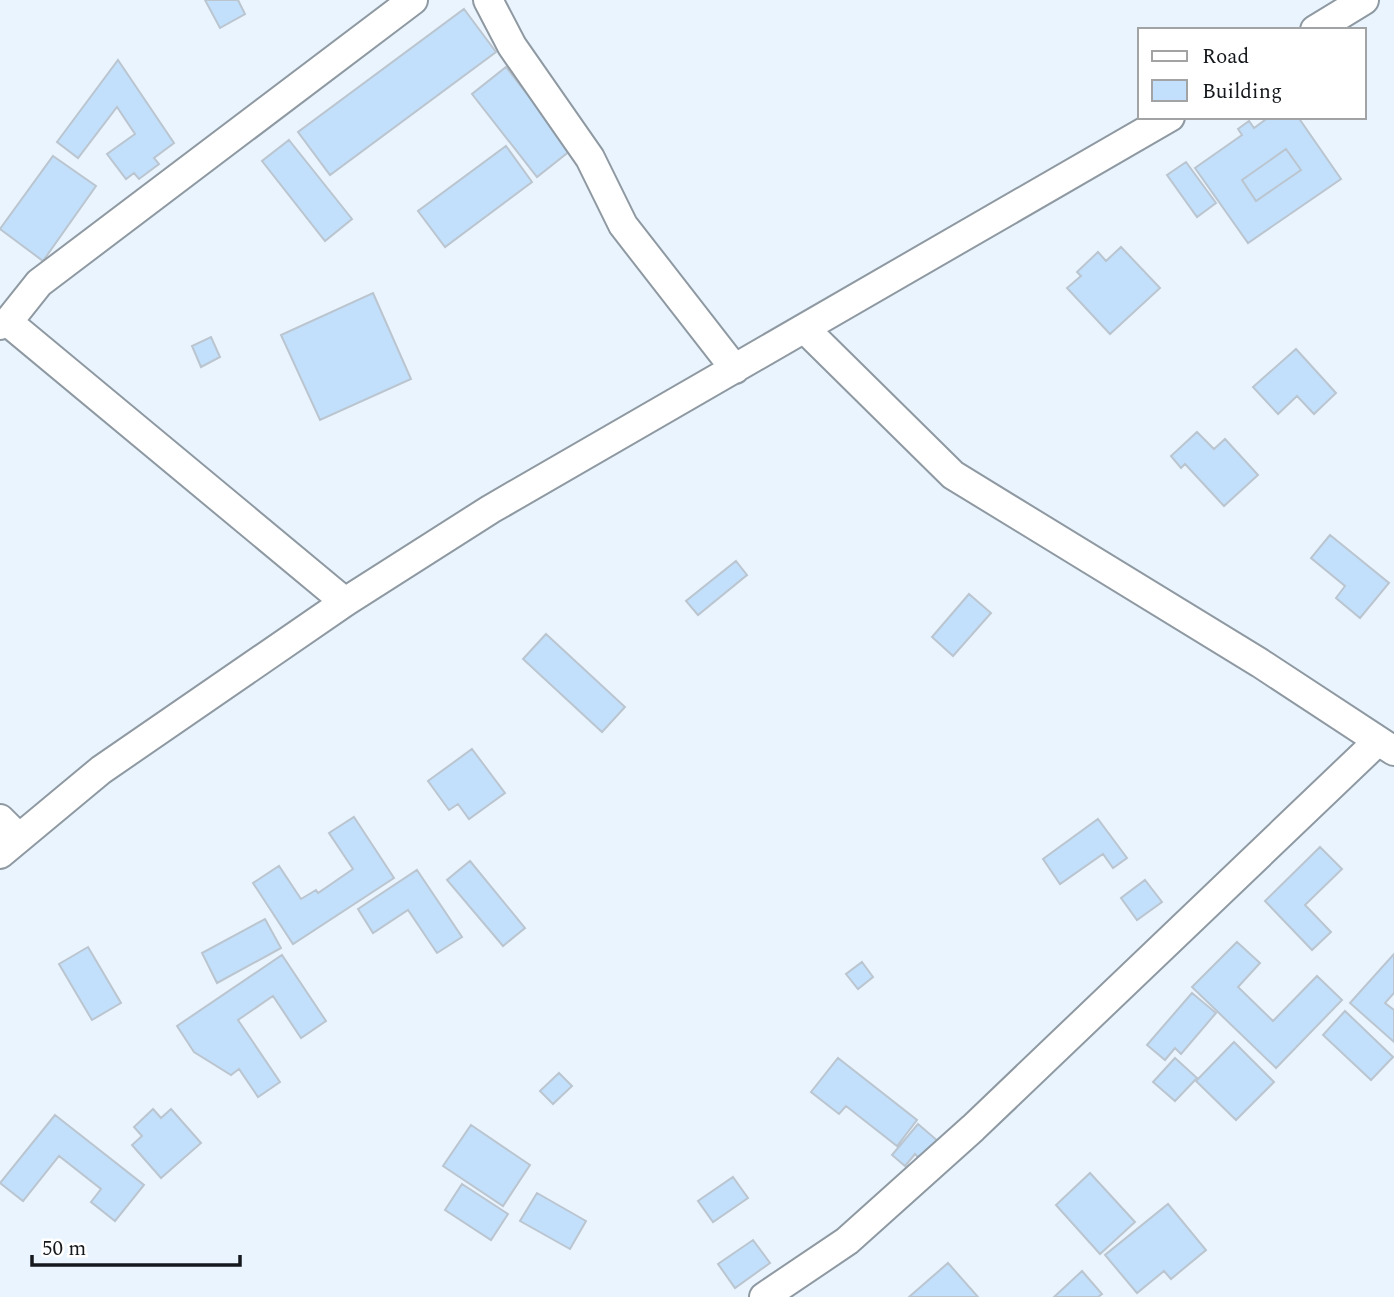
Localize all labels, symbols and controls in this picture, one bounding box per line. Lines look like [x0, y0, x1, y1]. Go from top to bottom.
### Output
legend [1138, 28, 1366, 119]
text: Road [1202, 41, 1249, 73]
text: Building [1202, 76, 1282, 108]
scale bar [32, 1224, 240, 1268]
text: 50 m [42, 1233, 86, 1265]

